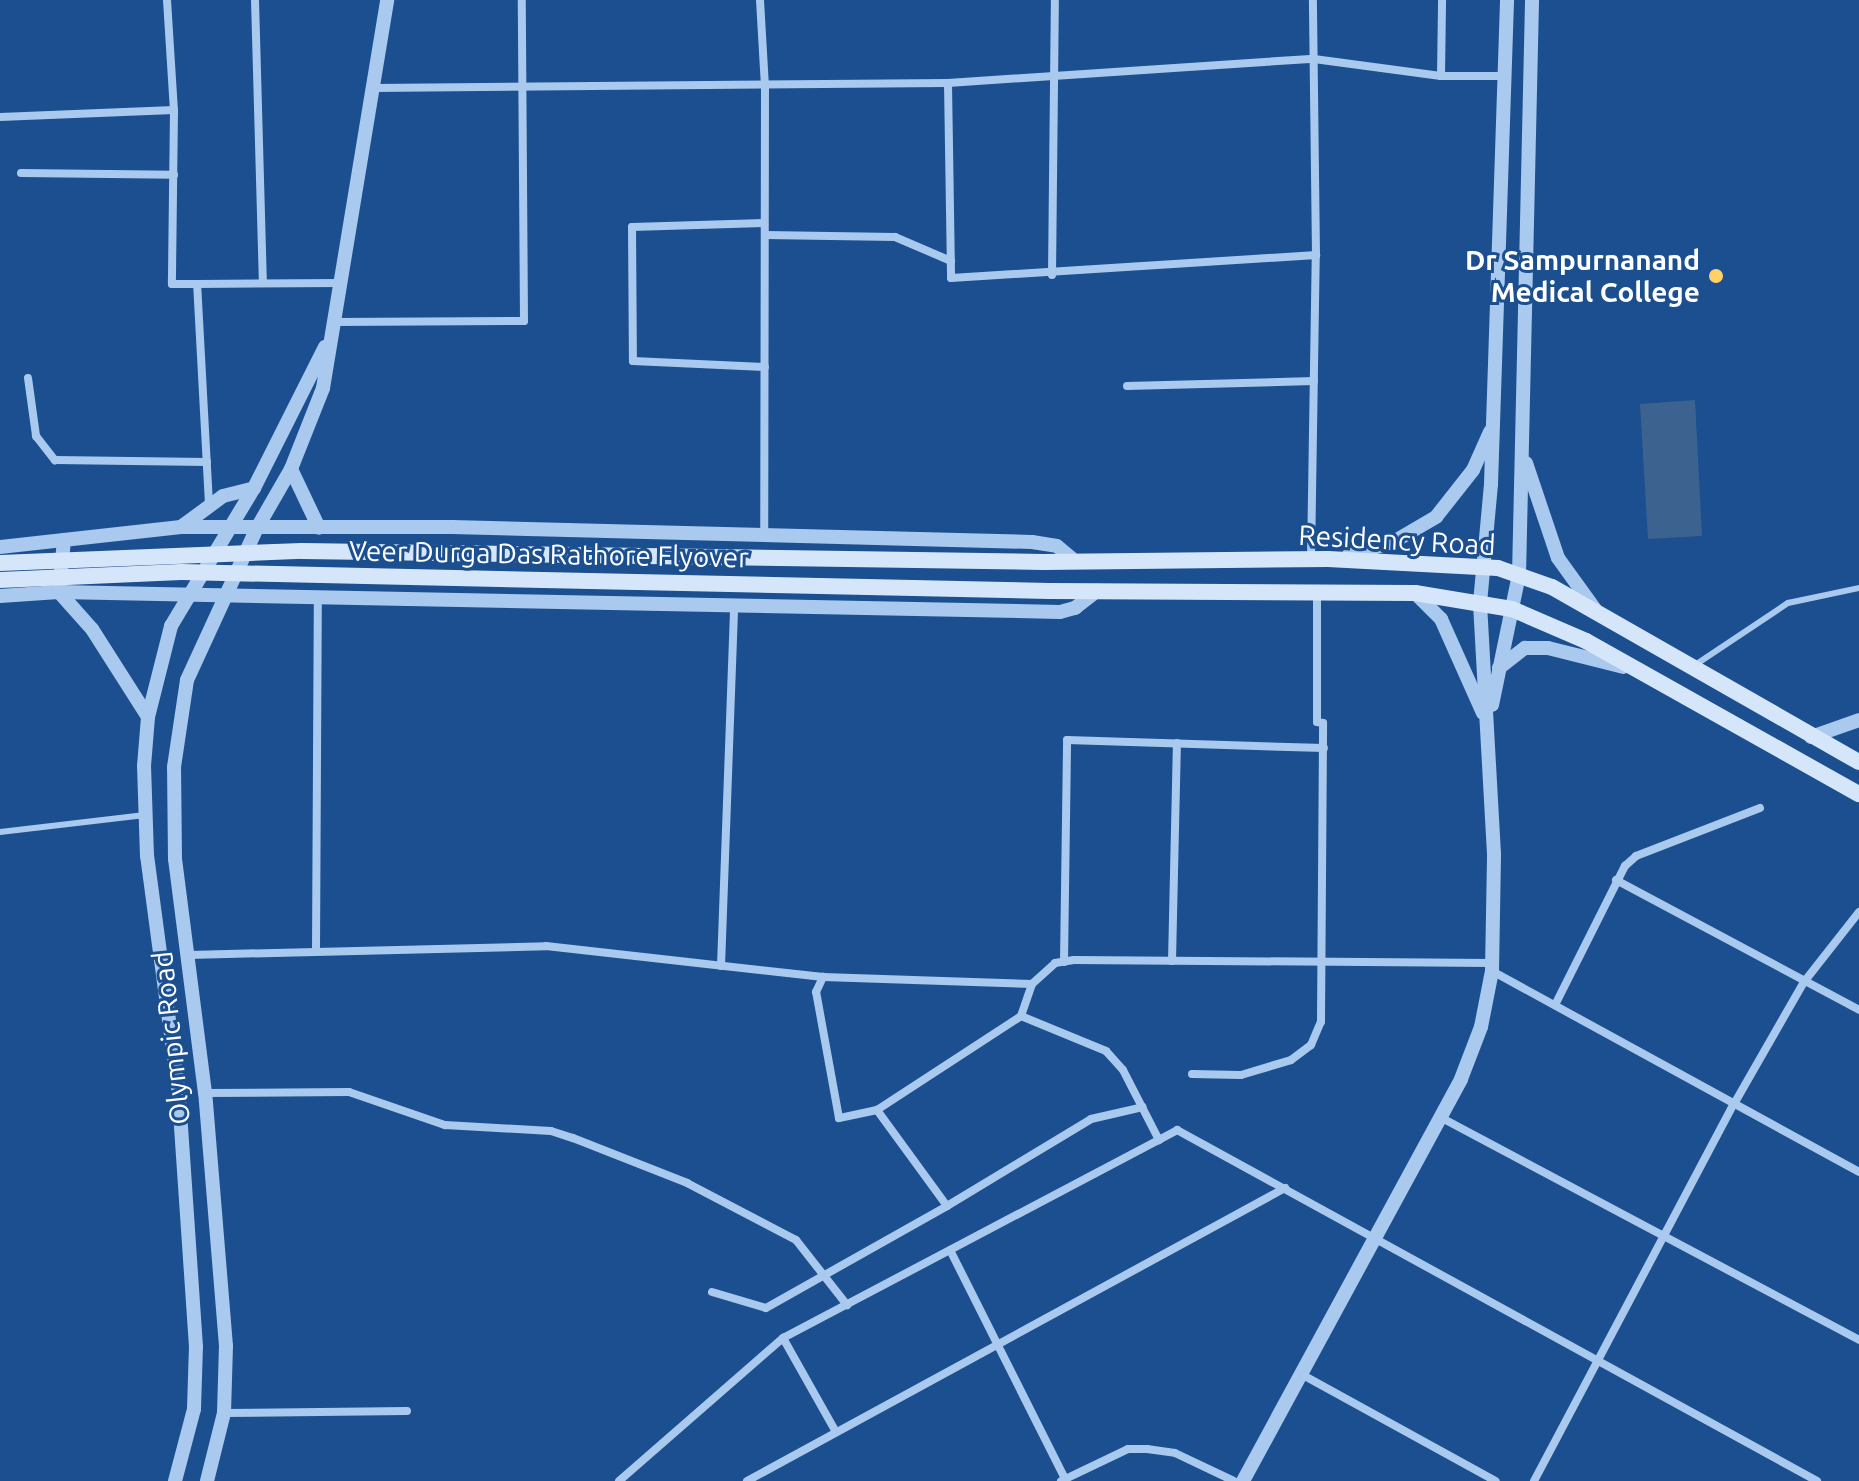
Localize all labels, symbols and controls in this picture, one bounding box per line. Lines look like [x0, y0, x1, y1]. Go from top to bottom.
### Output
place label: Dr Sampurnanand Medical College [1465, 243, 1700, 309]
marker: Dr Sampurnanand Medical College [1707, 267, 1725, 285]
street label: Residency Road [1298, 518, 1496, 562]
street label: Veer Durga Das Rathore Flyover [349, 534, 749, 574]
street label: Olympic Road [145, 950, 197, 1126]

